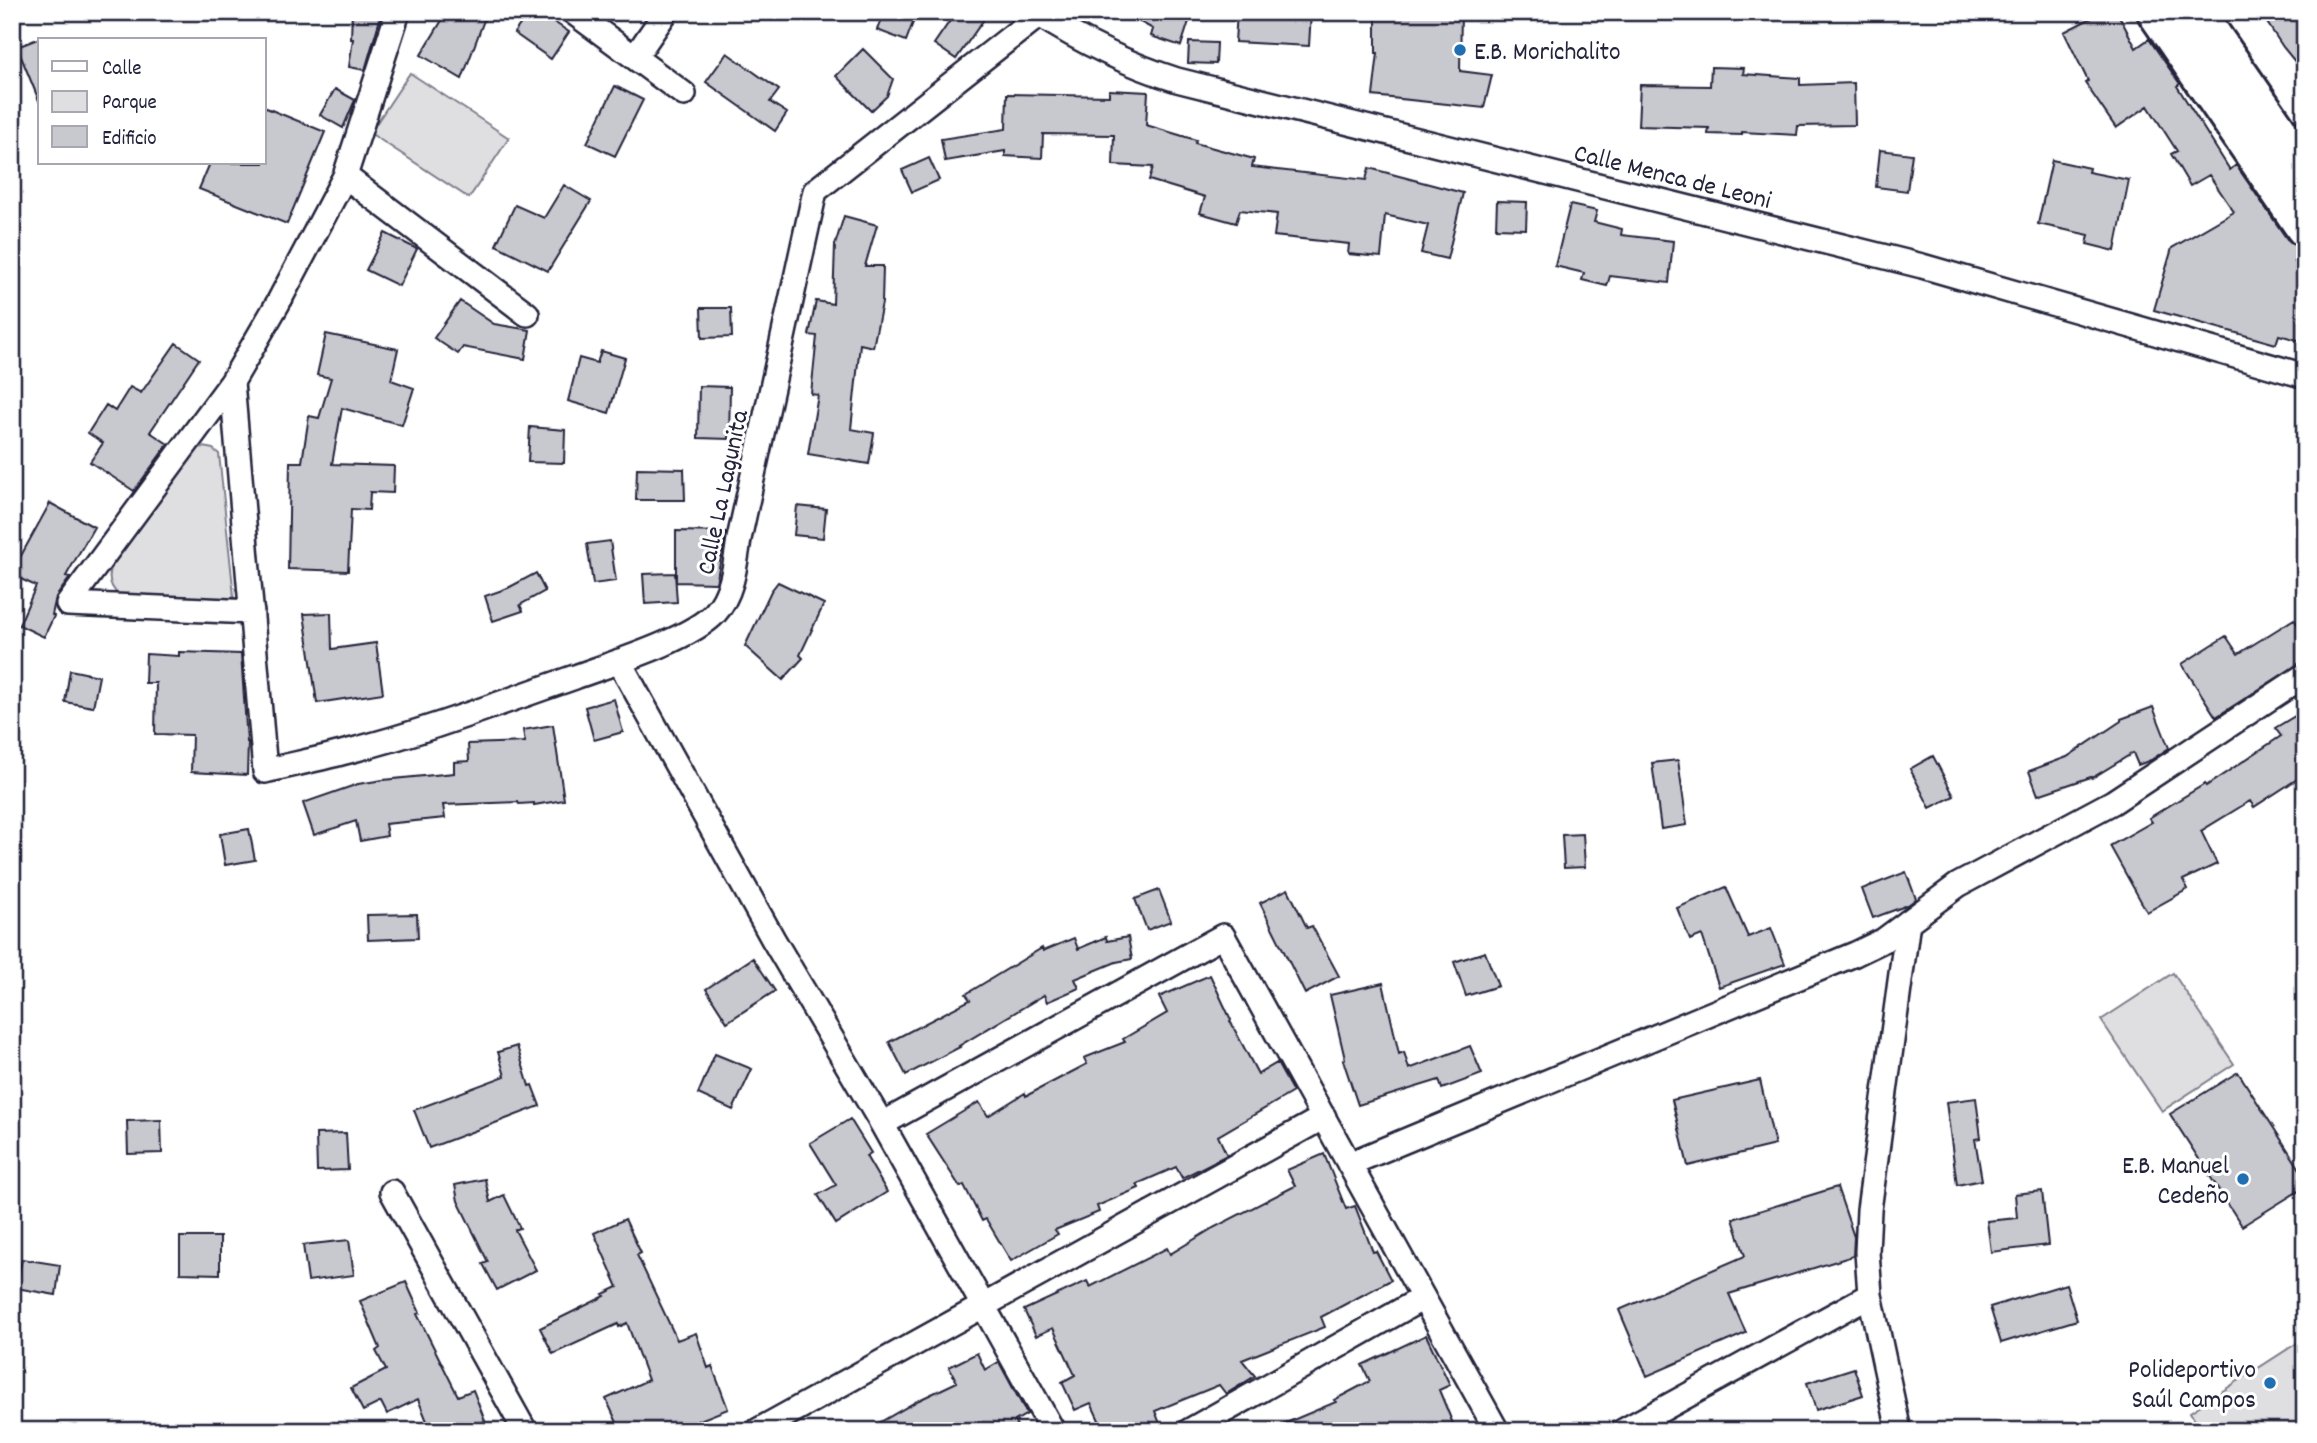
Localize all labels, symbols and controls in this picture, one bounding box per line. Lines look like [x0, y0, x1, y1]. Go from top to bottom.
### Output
place label: E.B. Morichalito [1474, 35, 1621, 72]
legend [38, 38, 266, 164]
marker: E.B. Morichalito [1452, 42, 1468, 58]
text: Calle [102, 55, 141, 85]
text: Parque [102, 89, 157, 119]
text: Edificio [102, 125, 157, 155]
street label: Calle Menca de Leoni [1570, 136, 1775, 221]
street label: Calle La Lagunita [689, 406, 760, 579]
place label: E.B. Manuel Cedeño [2122, 1149, 2229, 1216]
marker: E.B. Manuel Cedeño [2235, 1171, 2251, 1187]
place label: Polideportivo Saúl Campos [2128, 1353, 2256, 1420]
marker: Polideportivo Saúl Campos [2262, 1375, 2278, 1391]

